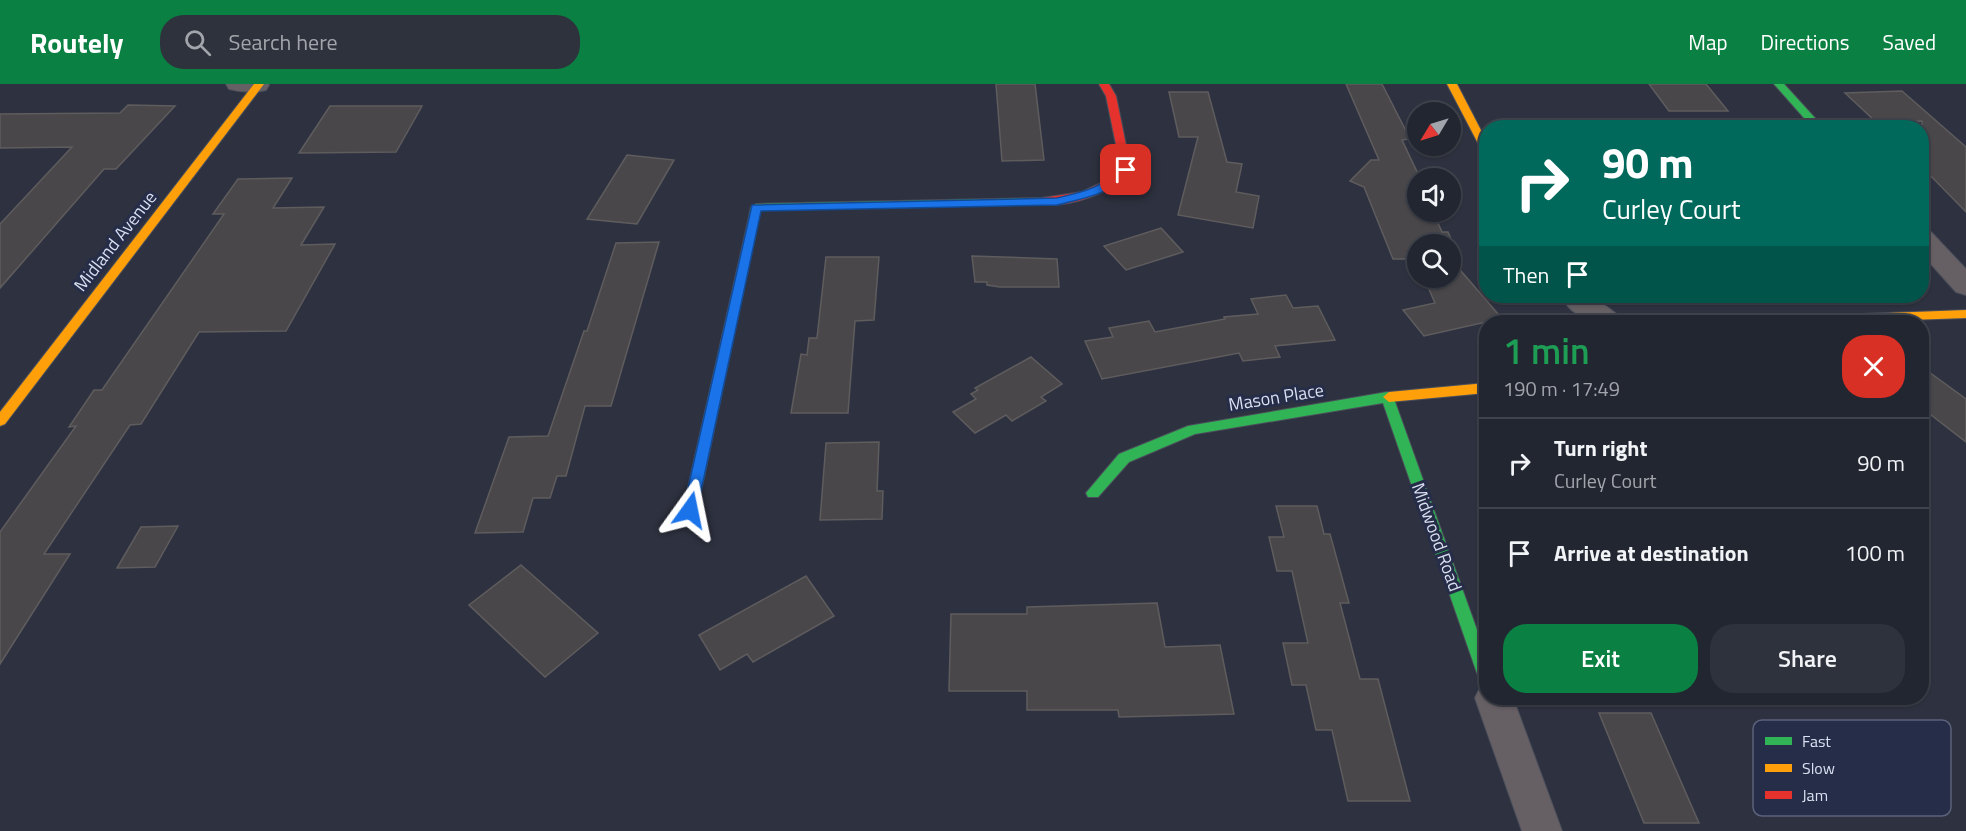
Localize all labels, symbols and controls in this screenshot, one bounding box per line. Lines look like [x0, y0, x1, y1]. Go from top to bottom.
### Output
search box [160, 15, 580, 69]
text: Routely [30, 21, 124, 64]
text: Search here [229, 25, 338, 59]
icon: search [181, 26, 214, 59]
text: Map [1688, 26, 1728, 58]
text: Directions [1761, 26, 1850, 58]
text: Saved [1883, 26, 1936, 58]
north arrow [1407, 102, 1461, 156]
map controls [1407, 102, 1461, 288]
text: 90 m [1602, 130, 1694, 194]
pin [1100, 144, 1151, 195]
icon: right [1503, 144, 1581, 222]
icon: arrive [1109, 153, 1142, 186]
button: sound [1407, 168, 1461, 222]
street label: Midland Avenue [67, 185, 163, 297]
text: Curley Court [1602, 188, 1741, 229]
button: search [1407, 234, 1461, 288]
text: Then [1503, 258, 1549, 292]
icon: arrive [1561, 258, 1594, 291]
text: 1 min [1503, 323, 1590, 378]
button: close [1842, 335, 1905, 398]
text: 190 m · 17:49 [1503, 373, 1620, 404]
street label: Mason Place [1226, 376, 1326, 418]
text: Turn right [1554, 431, 1648, 465]
text: 90 m [1857, 446, 1905, 480]
icon: right [1503, 447, 1536, 480]
text: Curley Court [1554, 465, 1657, 496]
position arrow [658, 478, 722, 542]
street label: Midwood Road [1405, 479, 1469, 595]
text: Arrive at destination [1554, 536, 1749, 570]
text: 100 m [1845, 536, 1905, 570]
icon: arrive [1503, 537, 1536, 570]
button: Exit [1503, 624, 1698, 693]
button: Share [1710, 624, 1905, 693]
legend [1753, 720, 1951, 816]
text: Fast [1802, 729, 1831, 753]
text: Slow [1802, 756, 1835, 780]
text: Jam [1802, 783, 1828, 807]

